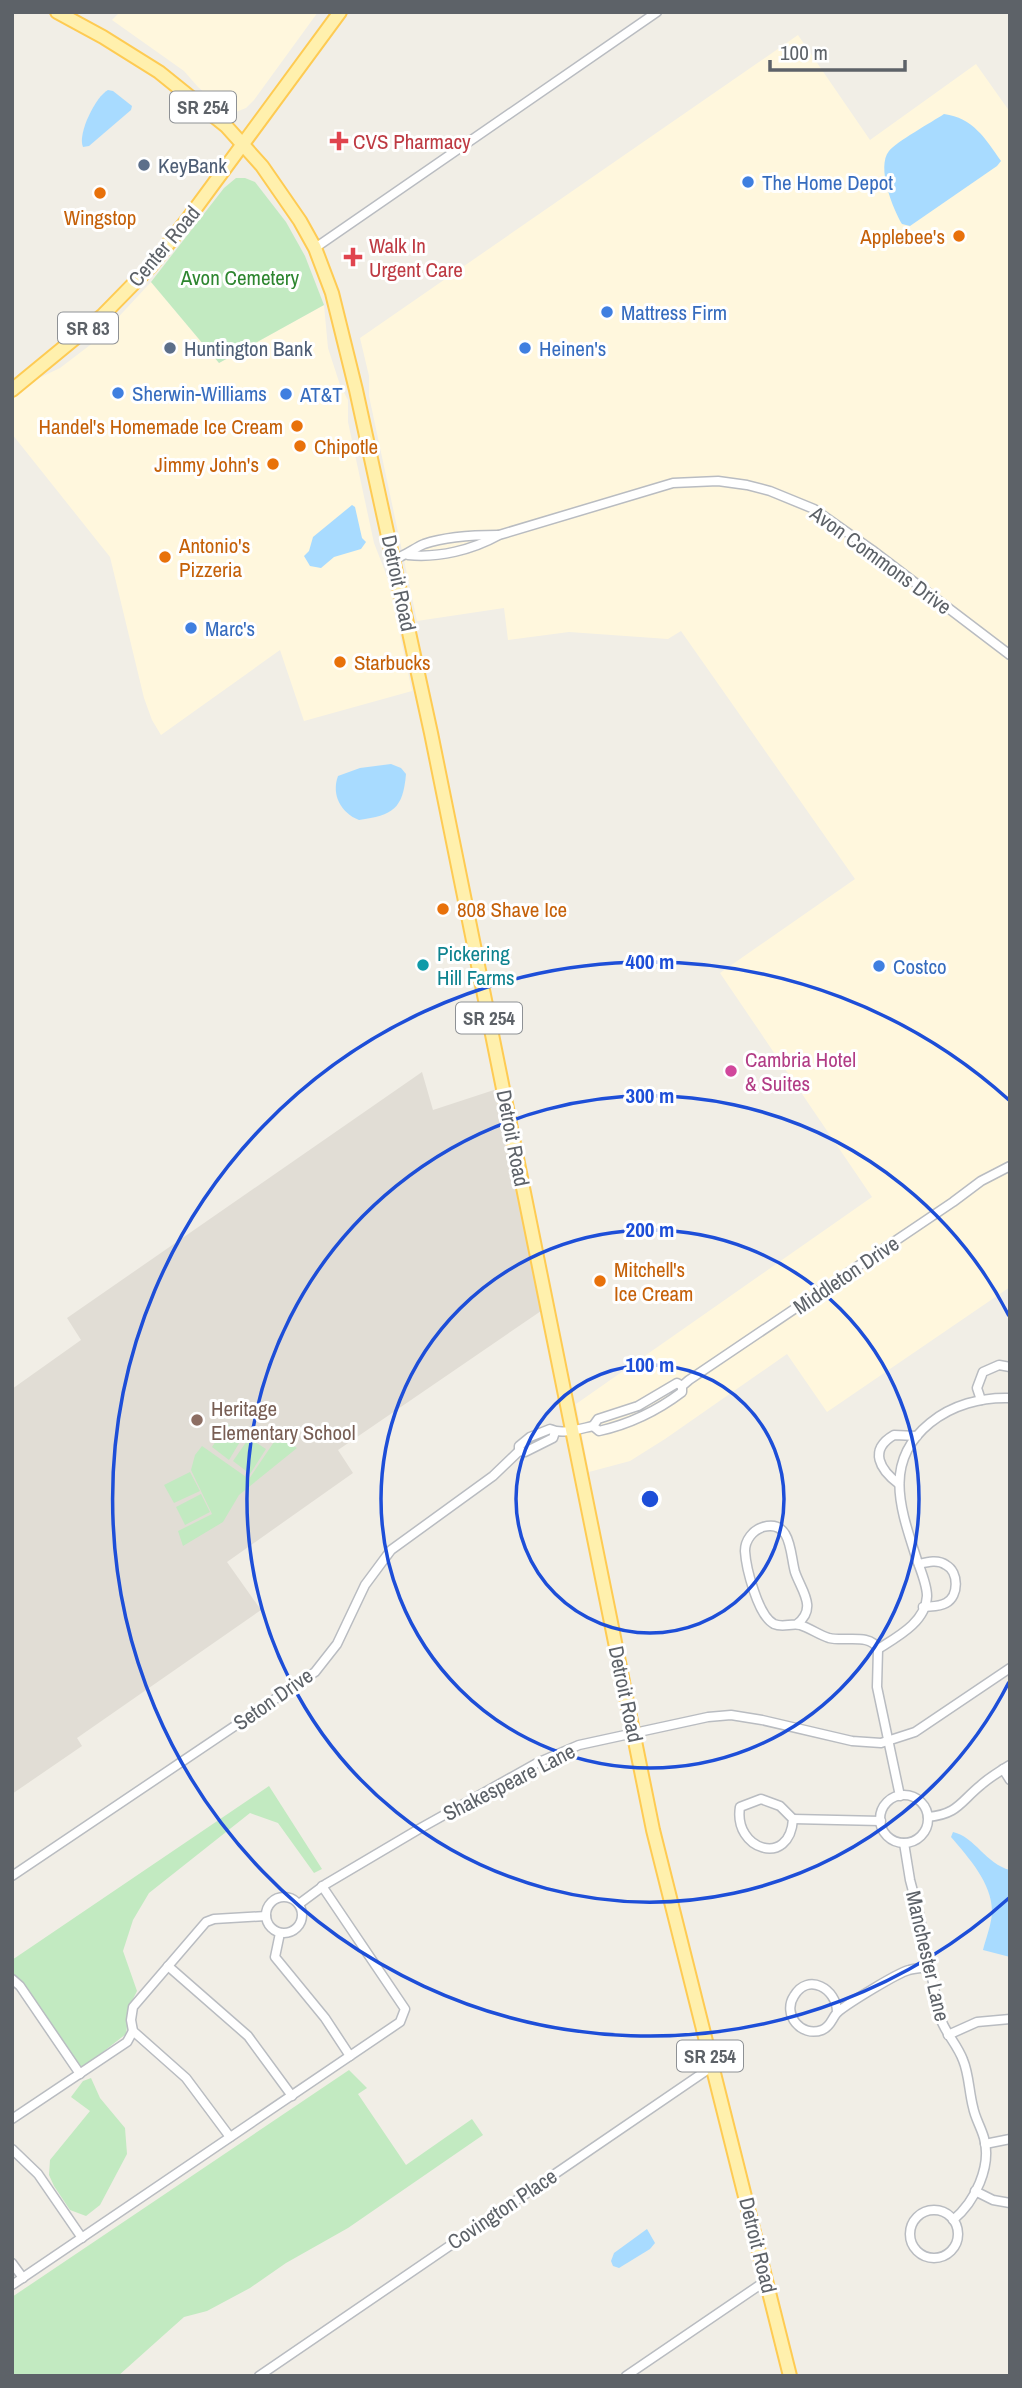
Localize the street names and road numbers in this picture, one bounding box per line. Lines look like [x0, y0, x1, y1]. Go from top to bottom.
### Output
road number: SR 254 [170, 92, 236, 122]
street label: Center Road [122, 199, 206, 293]
road number: SR 83 [58, 312, 118, 344]
street label: Avon Commons Drive [804, 498, 958, 621]
street label: Detroit Road [375, 532, 423, 634]
road number: SR 254 [456, 1002, 522, 1034]
street label: Detroit Road [489, 1087, 537, 1189]
street label: Middleton Drive [788, 1229, 904, 1321]
street label: Detroit Road [602, 1643, 650, 1745]
street label: Seton Drive [227, 1661, 319, 1737]
street label: Shakespeare Lane [438, 1736, 580, 1828]
street label: Manchester Lane [899, 1888, 957, 2024]
road number: SR 254 [677, 2040, 743, 2072]
street label: Covington Place [442, 2162, 562, 2256]
street label: Detroit Road [732, 2194, 784, 2296]

